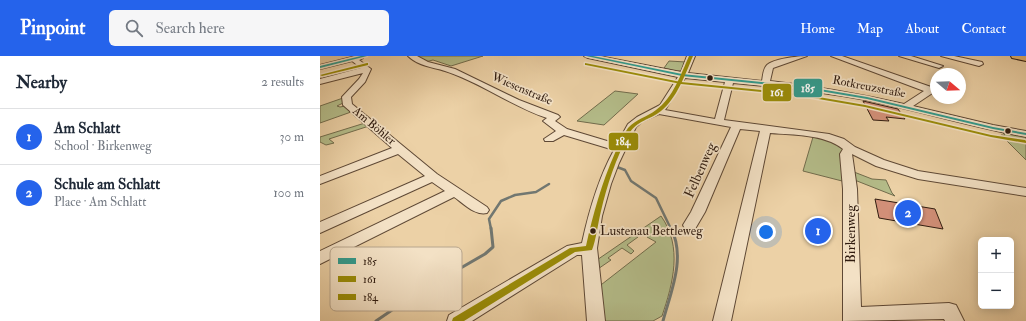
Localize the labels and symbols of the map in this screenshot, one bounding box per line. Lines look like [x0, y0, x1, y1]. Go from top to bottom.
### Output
north arrow [930, 68, 966, 104]
street label: Wiesenstraße [488, 69, 555, 109]
unlabelled marker [705, 73, 715, 83]
street label: Rotkreuzstraße [831, 73, 907, 101]
line badge: 185 [793, 78, 823, 98]
text: 185 [801, 82, 815, 95]
line badge: 161 [762, 83, 792, 102]
text: 161 [770, 86, 784, 99]
street label: Am Böhler [349, 103, 399, 149]
unlabelled marker [1003, 126, 1013, 136]
line badge: 184 [608, 132, 639, 151]
text: 184 [615, 135, 632, 149]
street label: Felbenweg [680, 139, 720, 200]
pin: 2 [895, 198, 921, 228]
street label: Birkenweg [842, 204, 859, 263]
pin: 1 [805, 216, 831, 246]
your location [756, 222, 776, 242]
place label: Lustenau Bettleweg [600, 223, 703, 239]
marker: Lustenau Bettleweg [588, 226, 598, 236]
legend [330, 247, 462, 311]
text: 185 [363, 255, 377, 268]
text: 161 [363, 273, 376, 286]
text: 184 [363, 291, 379, 304]

